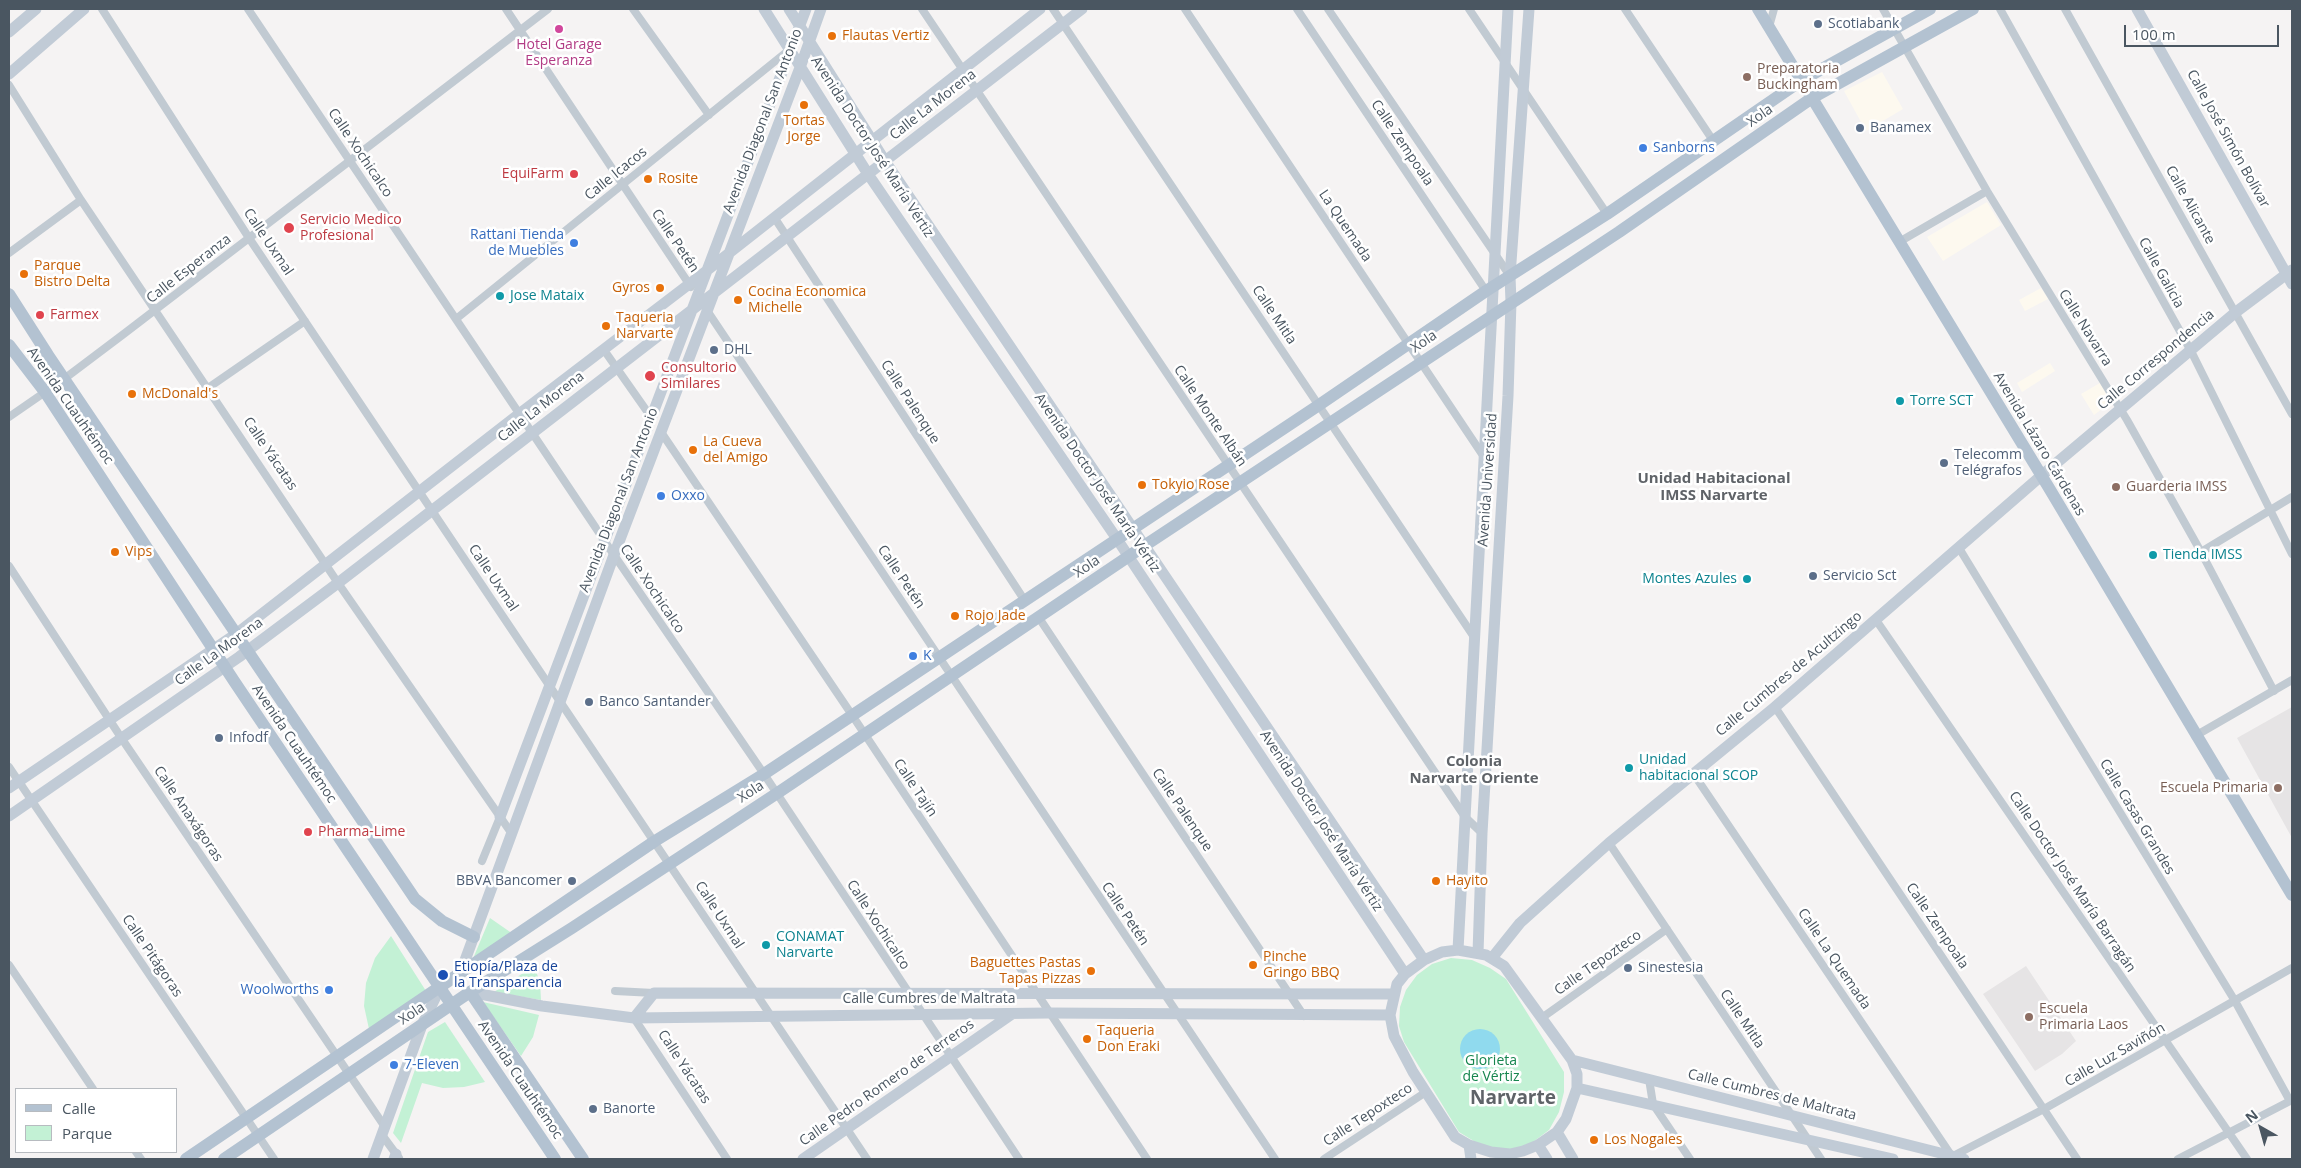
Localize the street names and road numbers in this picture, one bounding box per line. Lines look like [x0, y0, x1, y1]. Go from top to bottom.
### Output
street label: Avenida Diagonal San Antonio [720, 27, 806, 215]
street label: Avenida Doctor José María Vértiz [807, 53, 937, 241]
street label: Calle La Morena [887, 66, 979, 144]
street label: Calle José Simón Bolívar [2183, 67, 2273, 211]
street label: Calle Zempoala [1367, 97, 1437, 189]
street label: Xola [1744, 101, 1776, 131]
street label: Calle Xochicalco [324, 105, 396, 201]
street label: Calle Icacos [581, 144, 651, 204]
street label: Calle Alicante [2162, 163, 2218, 247]
street label: La Quemada [1315, 187, 1375, 265]
street label: Calle Uxmal [240, 205, 296, 279]
street label: Calle Petén [648, 206, 702, 276]
street label: Calle Esperanza [143, 231, 235, 307]
street label: Calle Galicia [2135, 235, 2187, 311]
street label: Calle Mitla [1248, 282, 1300, 348]
street label: Calle Navarra [2055, 286, 2115, 370]
street label: Calle Correspondencia [2094, 306, 2218, 414]
street label: Xola [1408, 327, 1440, 357]
street label: Avenida Cuauhtémoc [23, 344, 117, 468]
street label: Calle Palenque [877, 357, 943, 447]
street label: Calle Monte Albán [1170, 362, 1250, 470]
street label: Calle La Morena [495, 368, 587, 446]
street label: Avenida Lázaro Cárdenas [1989, 369, 2089, 519]
street label: Avenida Doctor José María Vértiz [1031, 390, 1163, 576]
street label: Avenida Diagonal San Antonio [576, 406, 662, 594]
street label: Avenida Universidad [1475, 413, 1501, 547]
street label: Calle Yácatas [239, 414, 301, 494]
street label: Calle Uxmal [465, 541, 521, 615]
street label: Calle Xochicalco [616, 541, 688, 637]
street label: Calle Petén [874, 542, 928, 612]
street label: Xola [1071, 552, 1103, 582]
street label: Calle Cumbres de Acultzingo [1713, 608, 1865, 740]
street label: Calle La Morena [172, 614, 266, 690]
street label: Avenida Cuauhtémoc [248, 682, 340, 806]
street label: Avenida Doctor José María Vértiz [1256, 727, 1386, 915]
street label: Calle Tajín [889, 756, 941, 820]
street label: Calle Casas Grandes [2096, 756, 2178, 878]
street label: Calle Anaxágoras [150, 763, 226, 865]
street label: Calle Palenque [1148, 765, 1216, 855]
street label: Xola [735, 777, 767, 807]
street label: Calle Doctor José María Barragán [2005, 788, 2139, 976]
street label: Calle Xochicalco [843, 877, 913, 973]
street label: Calle Uxmal [691, 878, 747, 952]
street label: Calle Petén [1098, 879, 1152, 949]
street label: Calle Zempoala [1902, 880, 1972, 972]
street label: Calle La Quemada [1794, 905, 1874, 1013]
street label: Calle Pitágoras [118, 911, 186, 1001]
street label: Calle Tepozteco [1551, 927, 1645, 999]
street label: Calle Mitla [1716, 986, 1768, 1052]
street label: Calle Cumbres de Maltrata [842, 991, 1016, 1007]
street label: Xola [396, 999, 428, 1029]
street label: Calle Pedro Romero de Terreros [796, 1016, 978, 1150]
street label: Avenida Cuauhtémoc [474, 1018, 566, 1142]
street label: Calle Luz Saviñón [2062, 1020, 2168, 1090]
street label: Calle Yácatas [654, 1027, 714, 1107]
street label: Calle Cumbres de Maltrata [1686, 1066, 1858, 1124]
street label: Calle Tepoxteco [1320, 1080, 1416, 1150]

